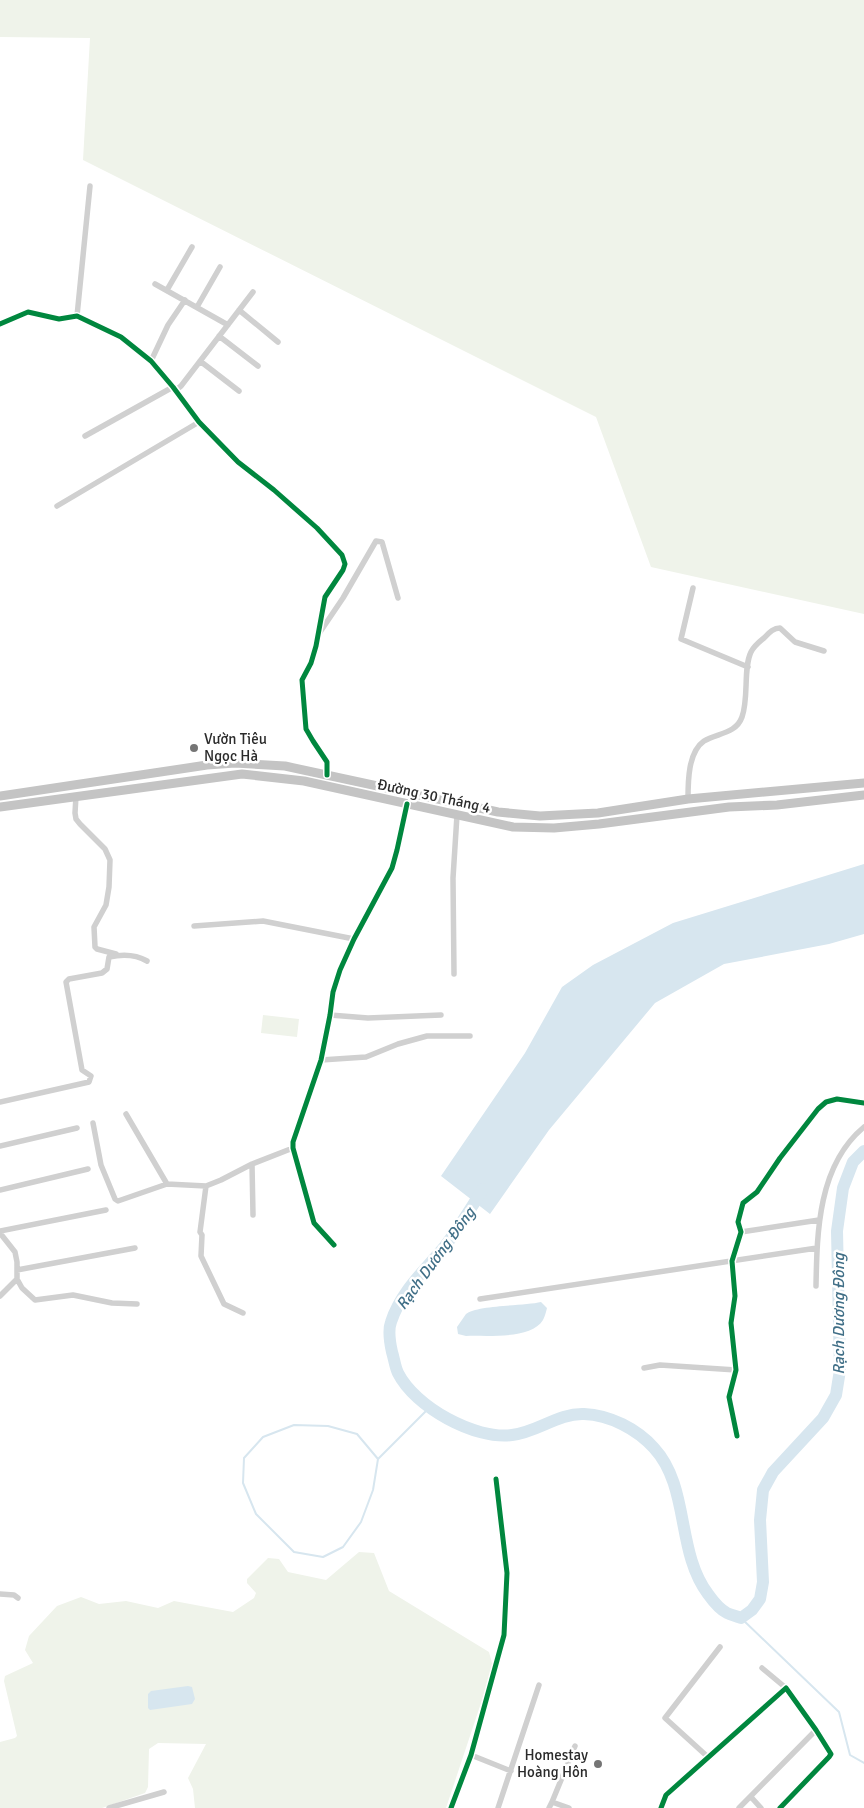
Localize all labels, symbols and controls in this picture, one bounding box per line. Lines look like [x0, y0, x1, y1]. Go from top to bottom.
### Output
place label: Vườn Tiêu Ngọc Hà [204, 730, 267, 765]
marker: Vườn Tiêu Ngọc Hà [188, 742, 200, 754]
street label: Đường 30 Tháng 4 [376, 775, 492, 817]
water label: Rạch Dương Đông [392, 1202, 481, 1314]
water label: Rạch Dương Đông [829, 1252, 849, 1375]
place label: Homestay Hoàng Hôn [517, 1746, 588, 1781]
marker: Homestay Hoàng Hôn [592, 1758, 604, 1770]

